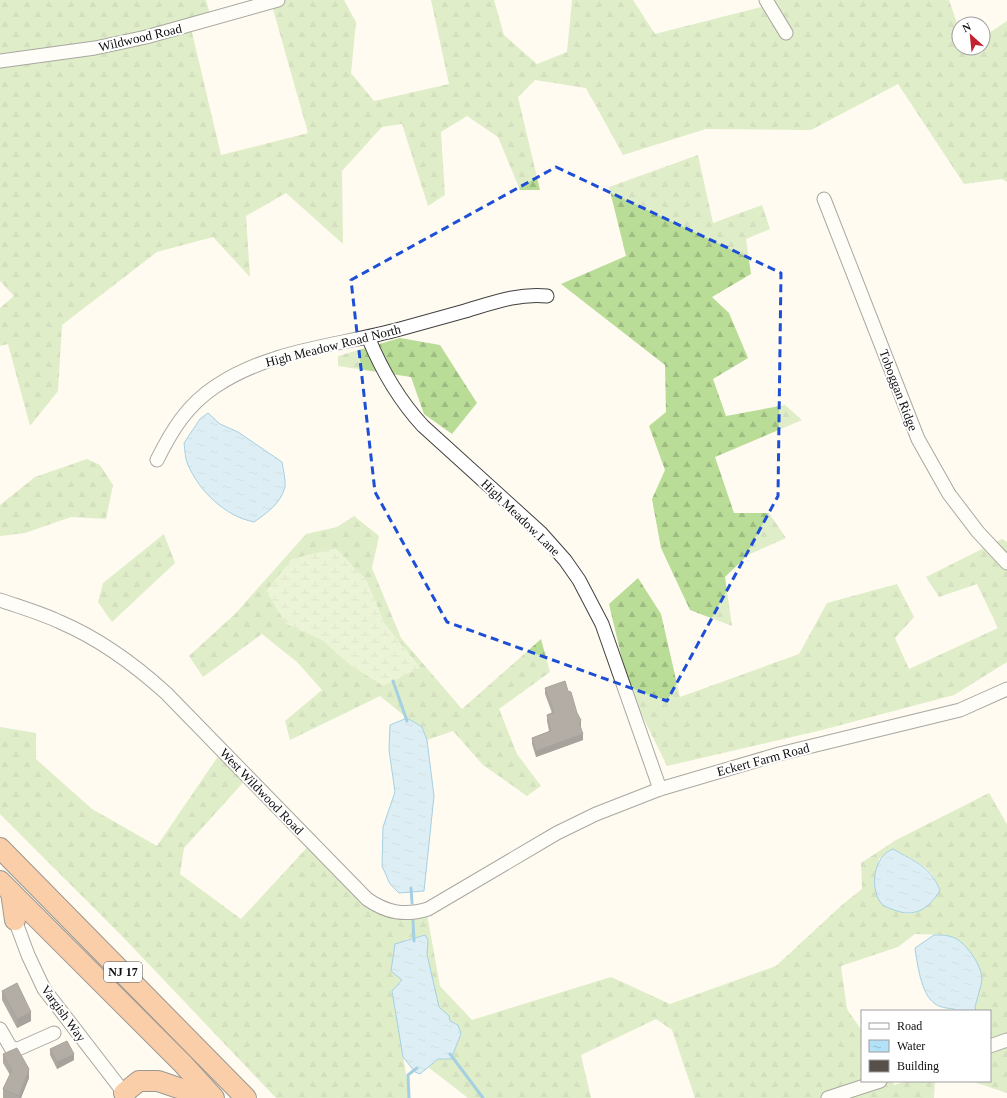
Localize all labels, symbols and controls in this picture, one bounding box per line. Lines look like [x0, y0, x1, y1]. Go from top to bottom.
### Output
north arrow [951, 16, 991, 56]
text: N [960, 20, 973, 34]
street label: Wildwood Road [97, 21, 184, 54]
street label: High Meadow Road North [264, 321, 403, 370]
street label: Toboggan Ridge [876, 347, 921, 433]
street label: High Meadow Lane [478, 476, 563, 559]
street label: Eckert Farm Road [715, 740, 812, 779]
street label: West Wildwood Road [217, 745, 307, 838]
road number: NJ 17 [104, 962, 142, 982]
street label: Vargish Way [38, 982, 89, 1045]
legend [861, 1010, 991, 1082]
text: Road [897, 1019, 922, 1033]
text: Water [897, 1039, 925, 1053]
text: Building [897, 1059, 939, 1073]

